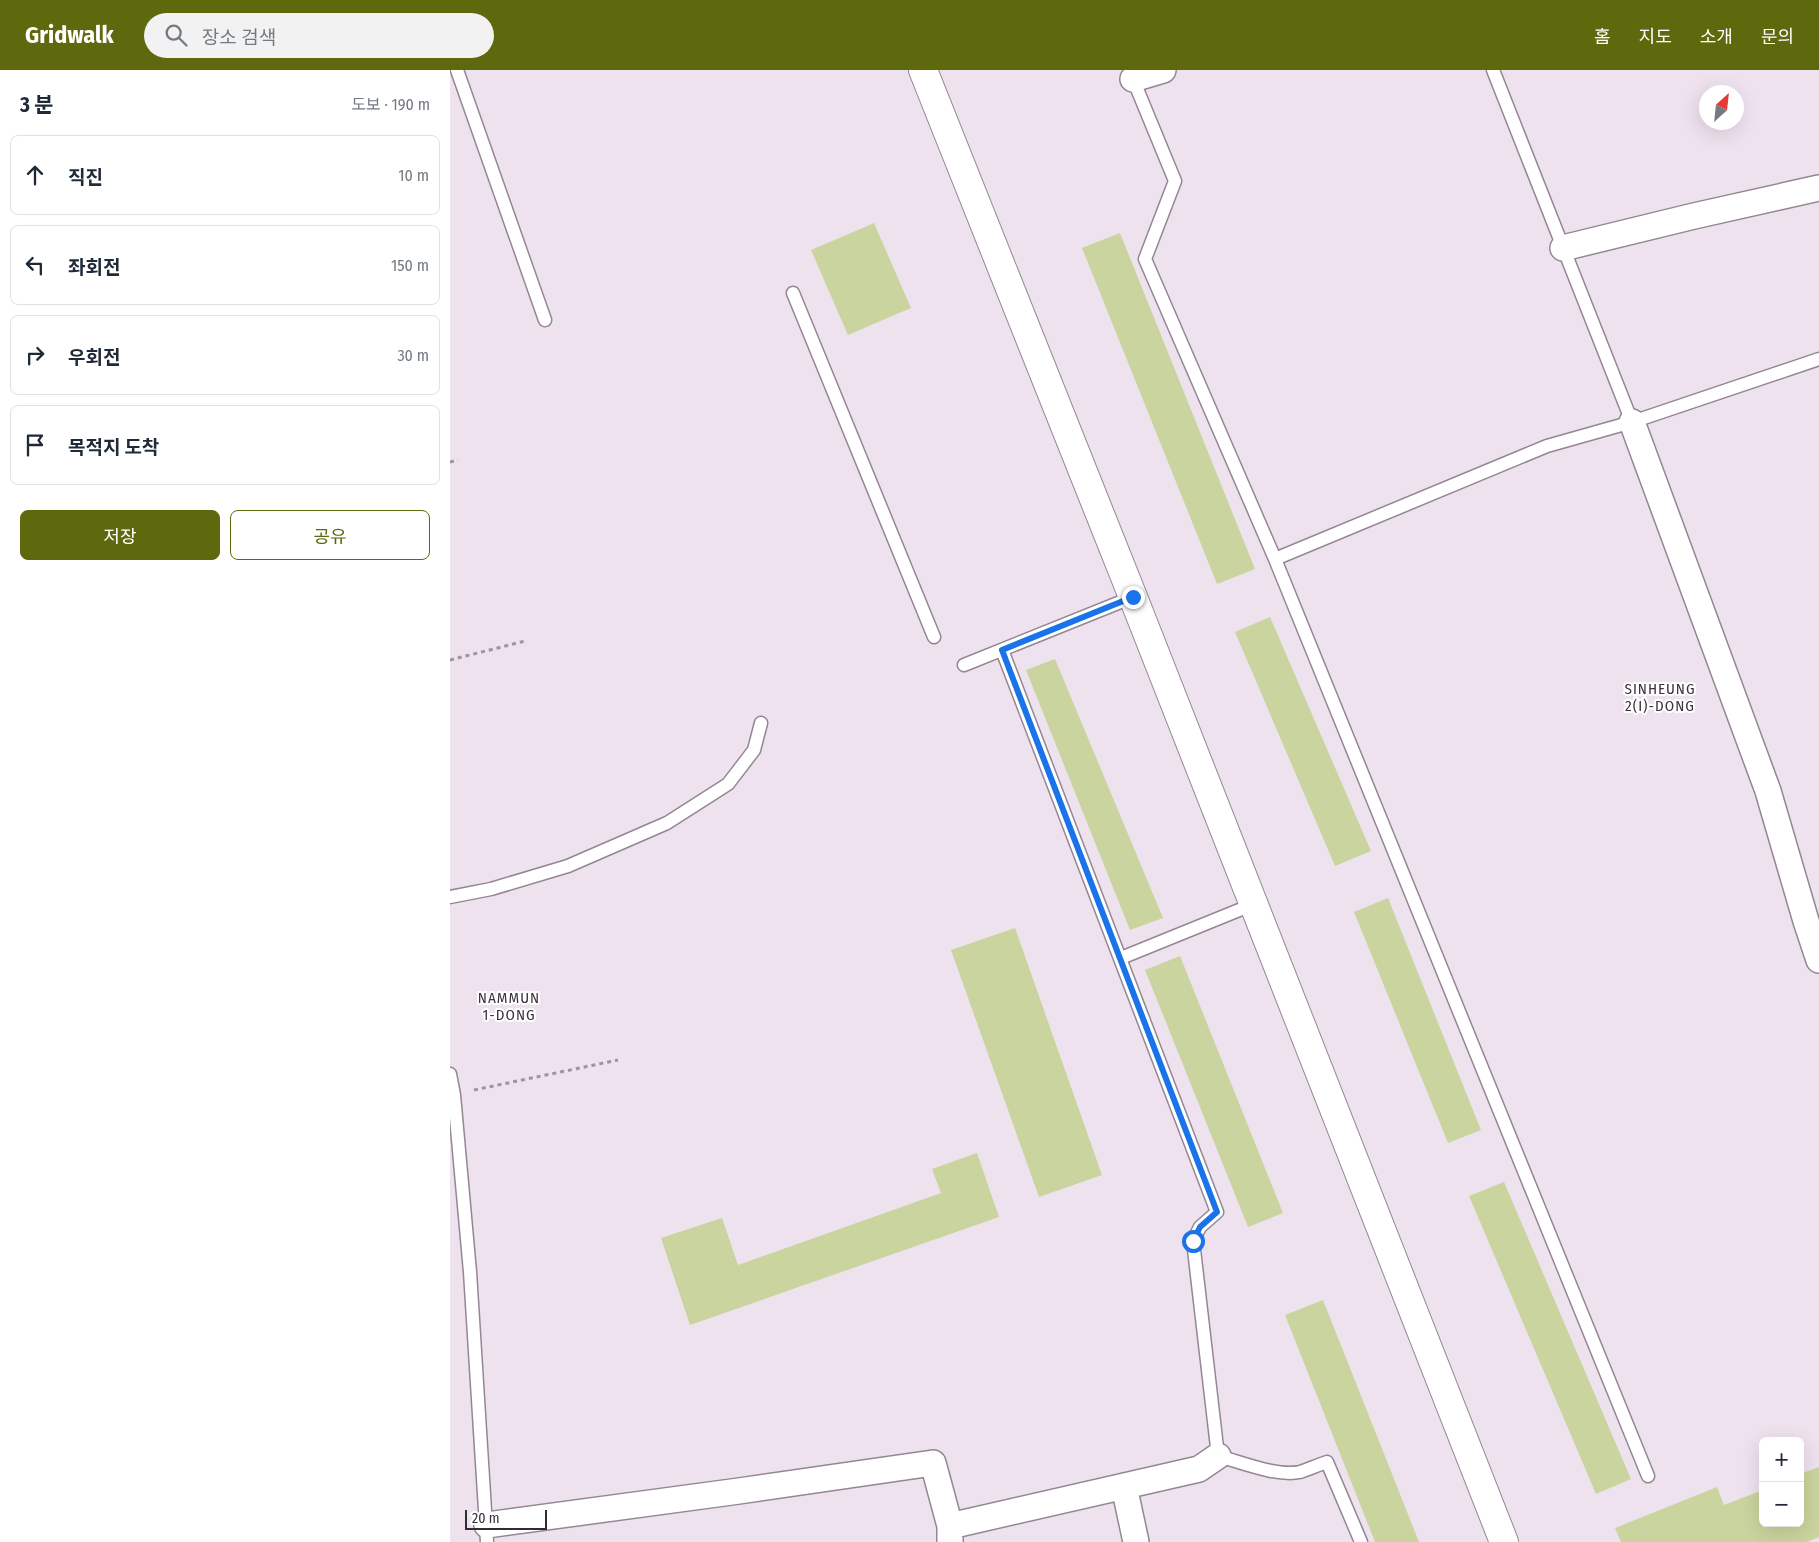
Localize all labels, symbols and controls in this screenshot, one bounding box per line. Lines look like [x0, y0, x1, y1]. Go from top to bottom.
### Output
search box [144, 13, 494, 58]
text: Gridwalk [25, 21, 114, 49]
icon: search [162, 21, 190, 49]
text: 장소 검색 [202, 26, 276, 49]
text: 홈 [1594, 26, 1611, 48]
text: 지도 [1639, 26, 1672, 48]
text: 소개 [1700, 26, 1733, 48]
text: 문의 [1761, 26, 1794, 48]
north arrow [1699, 85, 1744, 130]
text: 3 분 [20, 92, 54, 118]
text: 도보 · 190 m [351, 95, 430, 114]
icon: ahead [21, 161, 49, 189]
text: 직진 [68, 166, 103, 189]
text: 10 m [398, 166, 429, 185]
icon: left [21, 251, 49, 279]
text: 좌회전 [68, 256, 120, 279]
text: 150 m [391, 256, 429, 275]
icon: right [21, 341, 49, 369]
text: 우회전 [68, 346, 120, 369]
text: 30 m [397, 346, 429, 365]
icon: arrive [21, 431, 49, 459]
text: 목적지 도착 [68, 436, 159, 459]
button: 저장 [20, 510, 220, 560]
button: 공유 [230, 510, 430, 560]
route end [1122, 586, 1145, 609]
district label: SINHEUNG 2(I)-DONG [1624, 680, 1696, 715]
district label: NAMMUN 1-DONG [478, 989, 540, 1024]
route start [1182, 1230, 1205, 1253]
map controls [1759, 1437, 1804, 1527]
button: + [1759, 1437, 1804, 1482]
button: − [1759, 1482, 1804, 1527]
scale bar [465, 1507, 548, 1530]
text: 20 m [472, 1510, 500, 1527]

